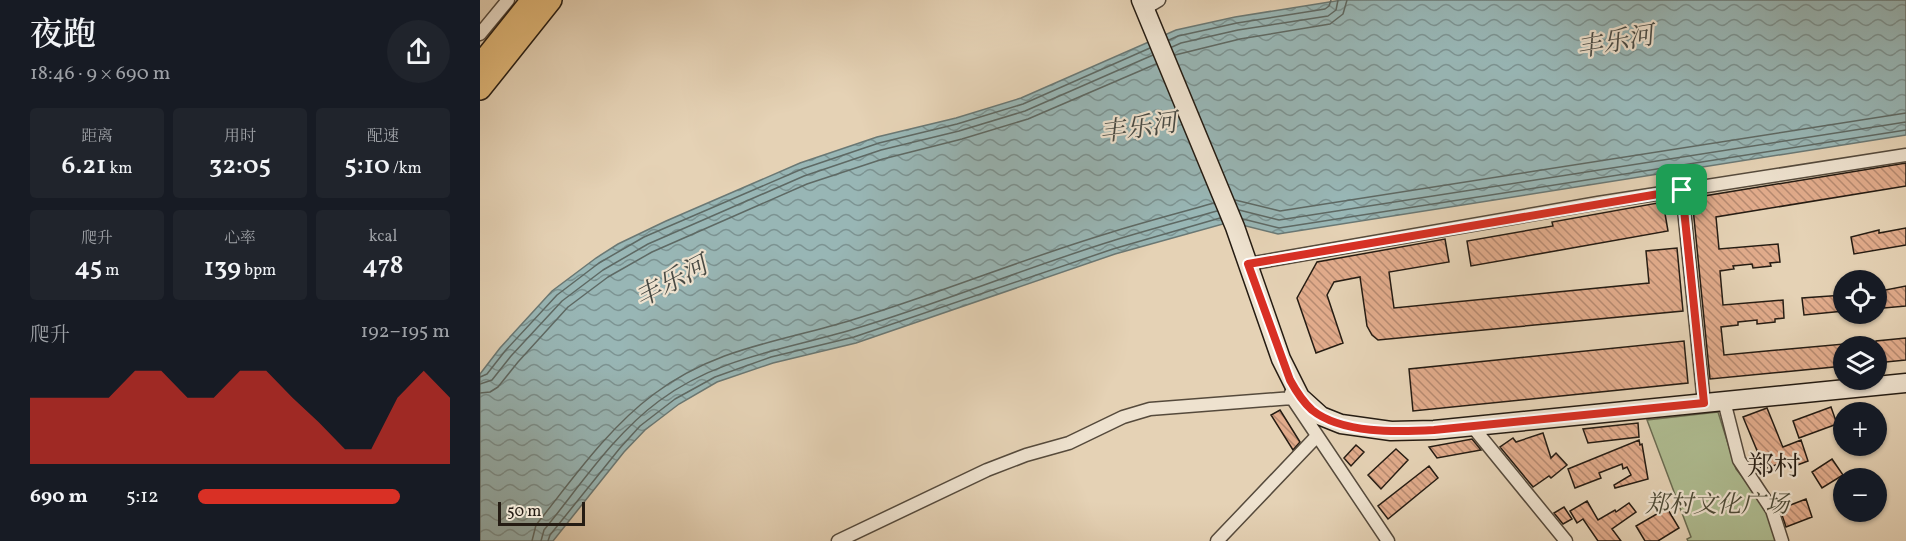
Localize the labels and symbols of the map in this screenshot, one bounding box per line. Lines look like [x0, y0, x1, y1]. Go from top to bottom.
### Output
water label: 丰乐河 [1574, 18, 1661, 67]
water label: 丰乐河 [1097, 105, 1183, 152]
pin [1656, 164, 1707, 215]
water label: 丰乐河 [629, 247, 718, 317]
district label: 郑村 [1747, 449, 1801, 487]
park label: 郑村文化广场 [1645, 489, 1791, 523]
scale bar [498, 499, 585, 526]

